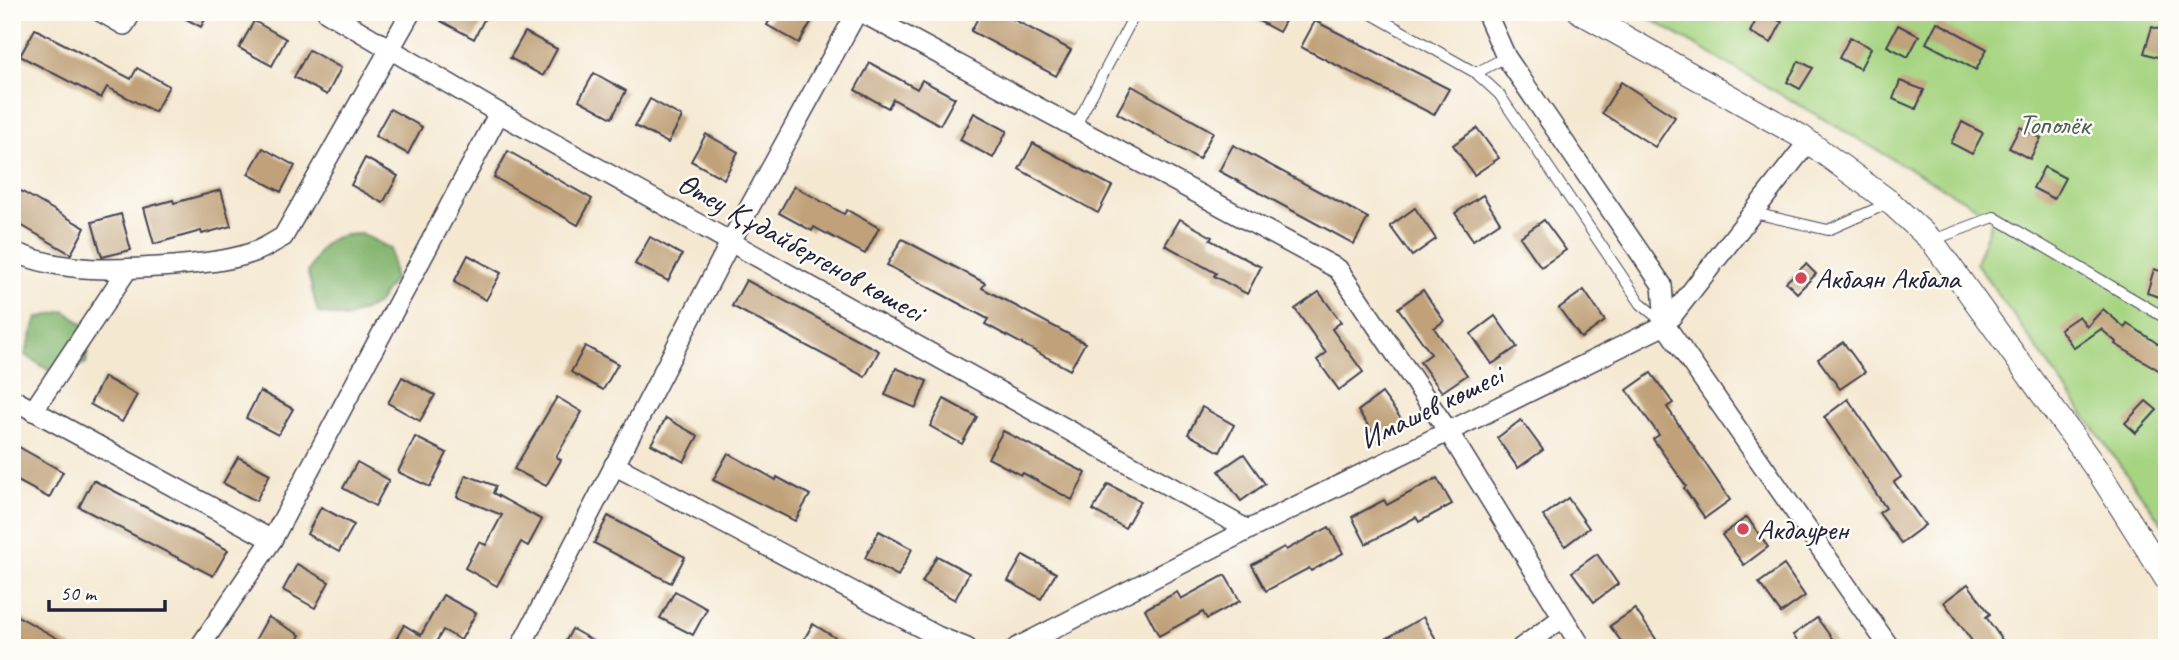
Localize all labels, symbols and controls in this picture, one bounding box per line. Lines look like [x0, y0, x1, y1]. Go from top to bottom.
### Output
park label: Тополёк [2018, 105, 2093, 143]
street label: Өтеу Құдайбергенов көшесі [671, 164, 934, 332]
place label: Акбаян Акбала [1815, 259, 1962, 297]
marker: Акбаян Акбала [1793, 270, 1809, 286]
street label: Имашев көшесі [1353, 354, 1512, 458]
place label: Акдаурен [1757, 510, 1850, 548]
marker: Акдаурен [1735, 521, 1751, 537]
scale bar [49, 569, 164, 613]
text: 50 m [60, 580, 98, 606]

